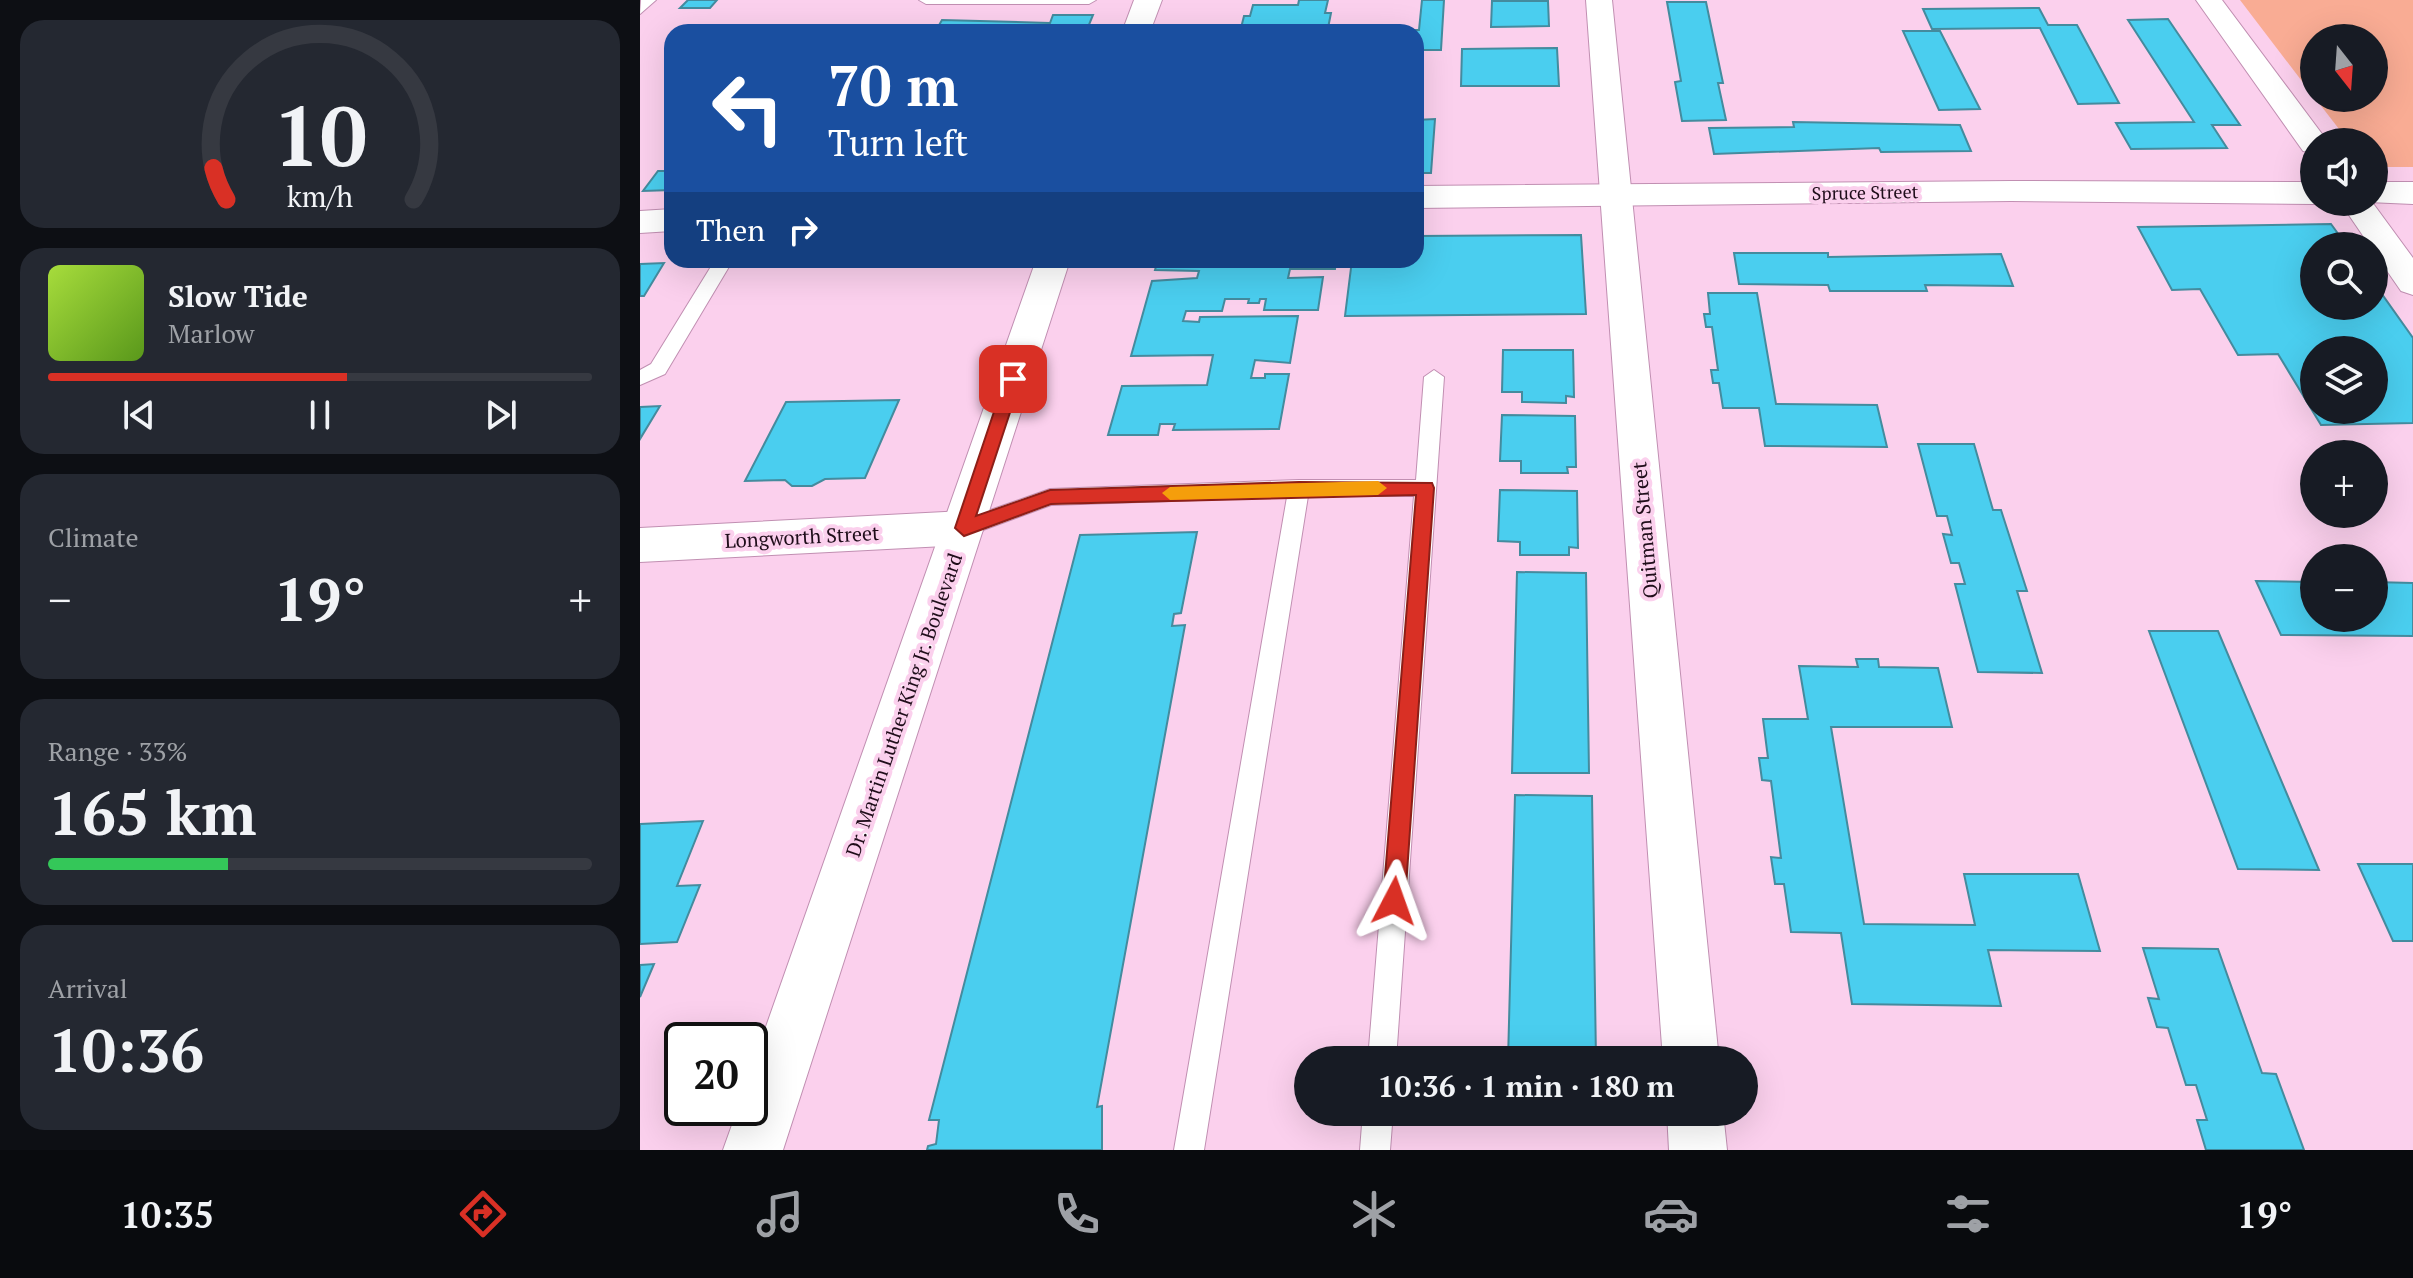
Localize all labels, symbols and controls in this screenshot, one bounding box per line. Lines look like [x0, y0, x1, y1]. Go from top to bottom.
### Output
north arrow [2300, 24, 2388, 112]
map controls [2300, 24, 2388, 632]
text: 70 m [828, 48, 958, 122]
icon: left [696, 56, 800, 160]
text: 10 [273, 80, 367, 190]
text: Turn left [828, 119, 968, 166]
button: sound [2300, 128, 2388, 216]
text: km/h [287, 177, 353, 215]
street label: Spruce Street [1811, 179, 1919, 205]
icon: right [781, 208, 825, 252]
text: Then [696, 210, 765, 250]
button: search [2300, 232, 2388, 320]
text: Slow Tide [168, 276, 308, 316]
text: Marlow [168, 316, 254, 350]
button: layers [2300, 336, 2388, 424]
pin [979, 345, 1047, 413]
icon: arrive [991, 357, 1035, 401]
icon: previous [117, 393, 161, 437]
icon: pause [298, 393, 342, 437]
icon: next [479, 393, 523, 437]
button: + [2300, 440, 2388, 528]
street label: Quitman Street [1625, 460, 1664, 600]
street label: Longworth Street [724, 519, 881, 554]
text: Climate [48, 520, 139, 554]
button: − [2300, 544, 2388, 632]
street label: Dr. Martin Luther King Jr. Boulevard [839, 549, 968, 860]
text: 19° [274, 559, 366, 638]
text: − [48, 570, 71, 629]
text: + [569, 570, 592, 629]
text: Range · 33% [48, 734, 187, 768]
text: 165 km [48, 773, 256, 852]
position arrow [1352, 859, 1436, 943]
text: Arrival [48, 971, 128, 1005]
text: 10:36 [48, 1010, 204, 1089]
speed limit sign: 20 [664, 1022, 768, 1126]
text: 10:36 · 1 min · 180 m [1378, 1066, 1674, 1106]
icon: directions [455, 1186, 511, 1242]
icon: music [752, 1186, 808, 1242]
icon: phone [1049, 1186, 1105, 1242]
icon: climate [1346, 1186, 1402, 1242]
icon: car [1643, 1186, 1699, 1242]
icon: filters [1940, 1186, 1996, 1242]
text: 10:35 [120, 1191, 214, 1238]
text: 19° [2237, 1191, 2292, 1238]

